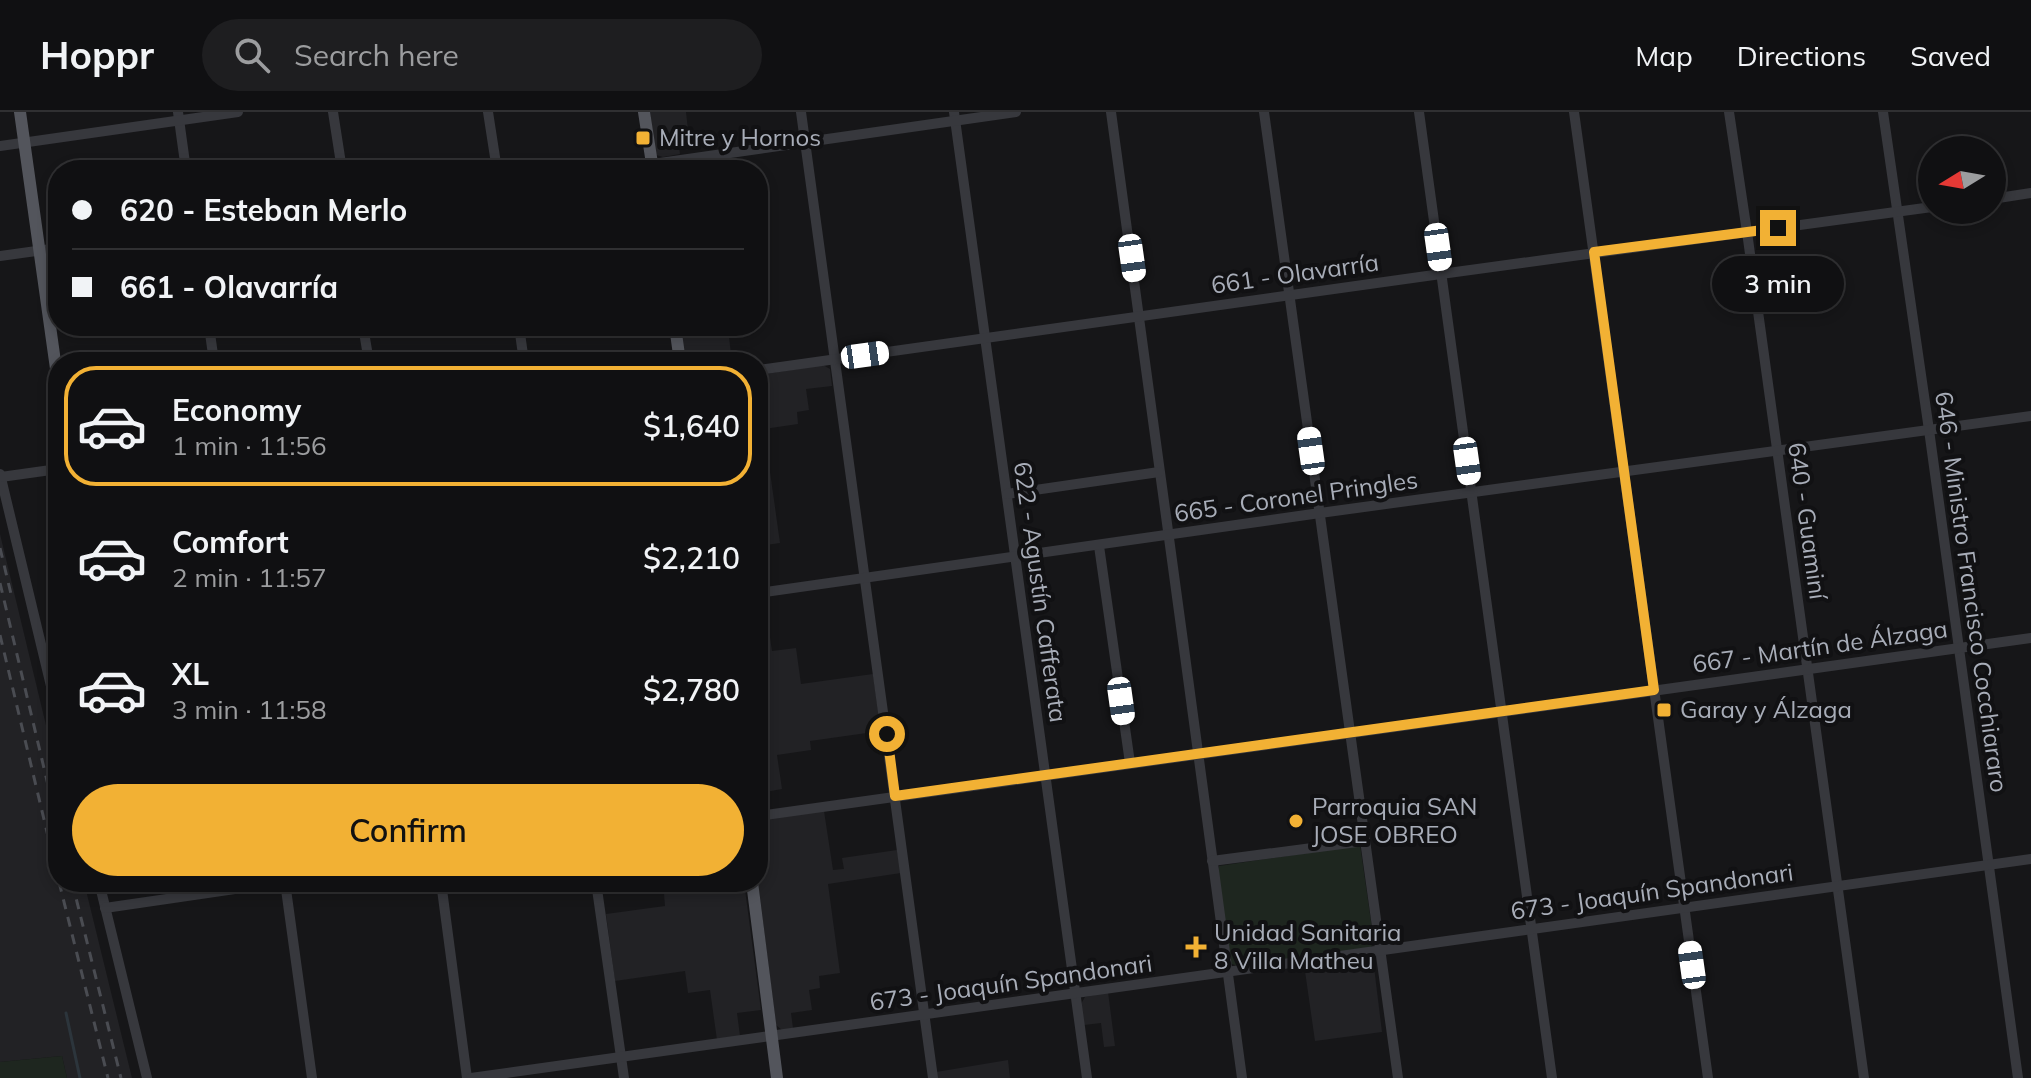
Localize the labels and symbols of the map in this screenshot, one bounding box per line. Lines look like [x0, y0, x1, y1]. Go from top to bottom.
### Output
place label: Mitre y Hornos [659, 122, 821, 152]
marker: Mitre y Hornos [634, 129, 652, 147]
north arrow [1918, 136, 2006, 224]
route end [1760, 210, 1796, 246]
car [1423, 222, 1453, 272]
car [1117, 233, 1147, 283]
street label: 661 - Olavarría [1209, 246, 1381, 300]
callout: 3 min [1712, 256, 1844, 312]
car [840, 340, 890, 370]
street label: 646 - Ministro Francisco Cocchiararo [1929, 390, 2015, 794]
car [1296, 426, 1326, 476]
car [1452, 436, 1482, 486]
street label: 640 - Guaminí [1782, 440, 1834, 603]
street label: 622 - Agustín Cafferata [1008, 460, 1074, 724]
street label: 665 - Coronel Pringles [1172, 464, 1420, 528]
street label: 667 - Martín de Álzaga [1690, 613, 1949, 679]
car [1106, 676, 1136, 726]
place label: Garay y Álzaga [1680, 694, 1852, 724]
marker: Garay y Álzaga [1655, 701, 1673, 719]
route start [869, 716, 905, 752]
place label: Parroquia SAN JOSE OBREO [1312, 791, 1478, 849]
marker: Parroquia SAN JOSE OBREO [1287, 812, 1305, 830]
street label: 673 - Joaquín Spandonari [1509, 856, 1795, 926]
place label: Unidad Sanitaria 8 Villa Matheu [1214, 917, 1402, 975]
marker: Unidad Sanitaria 8 Villa Matheu [1185, 936, 1207, 958]
car [1677, 940, 1707, 990]
street label: 673 - Joaquín Spandonari [868, 947, 1154, 1017]

